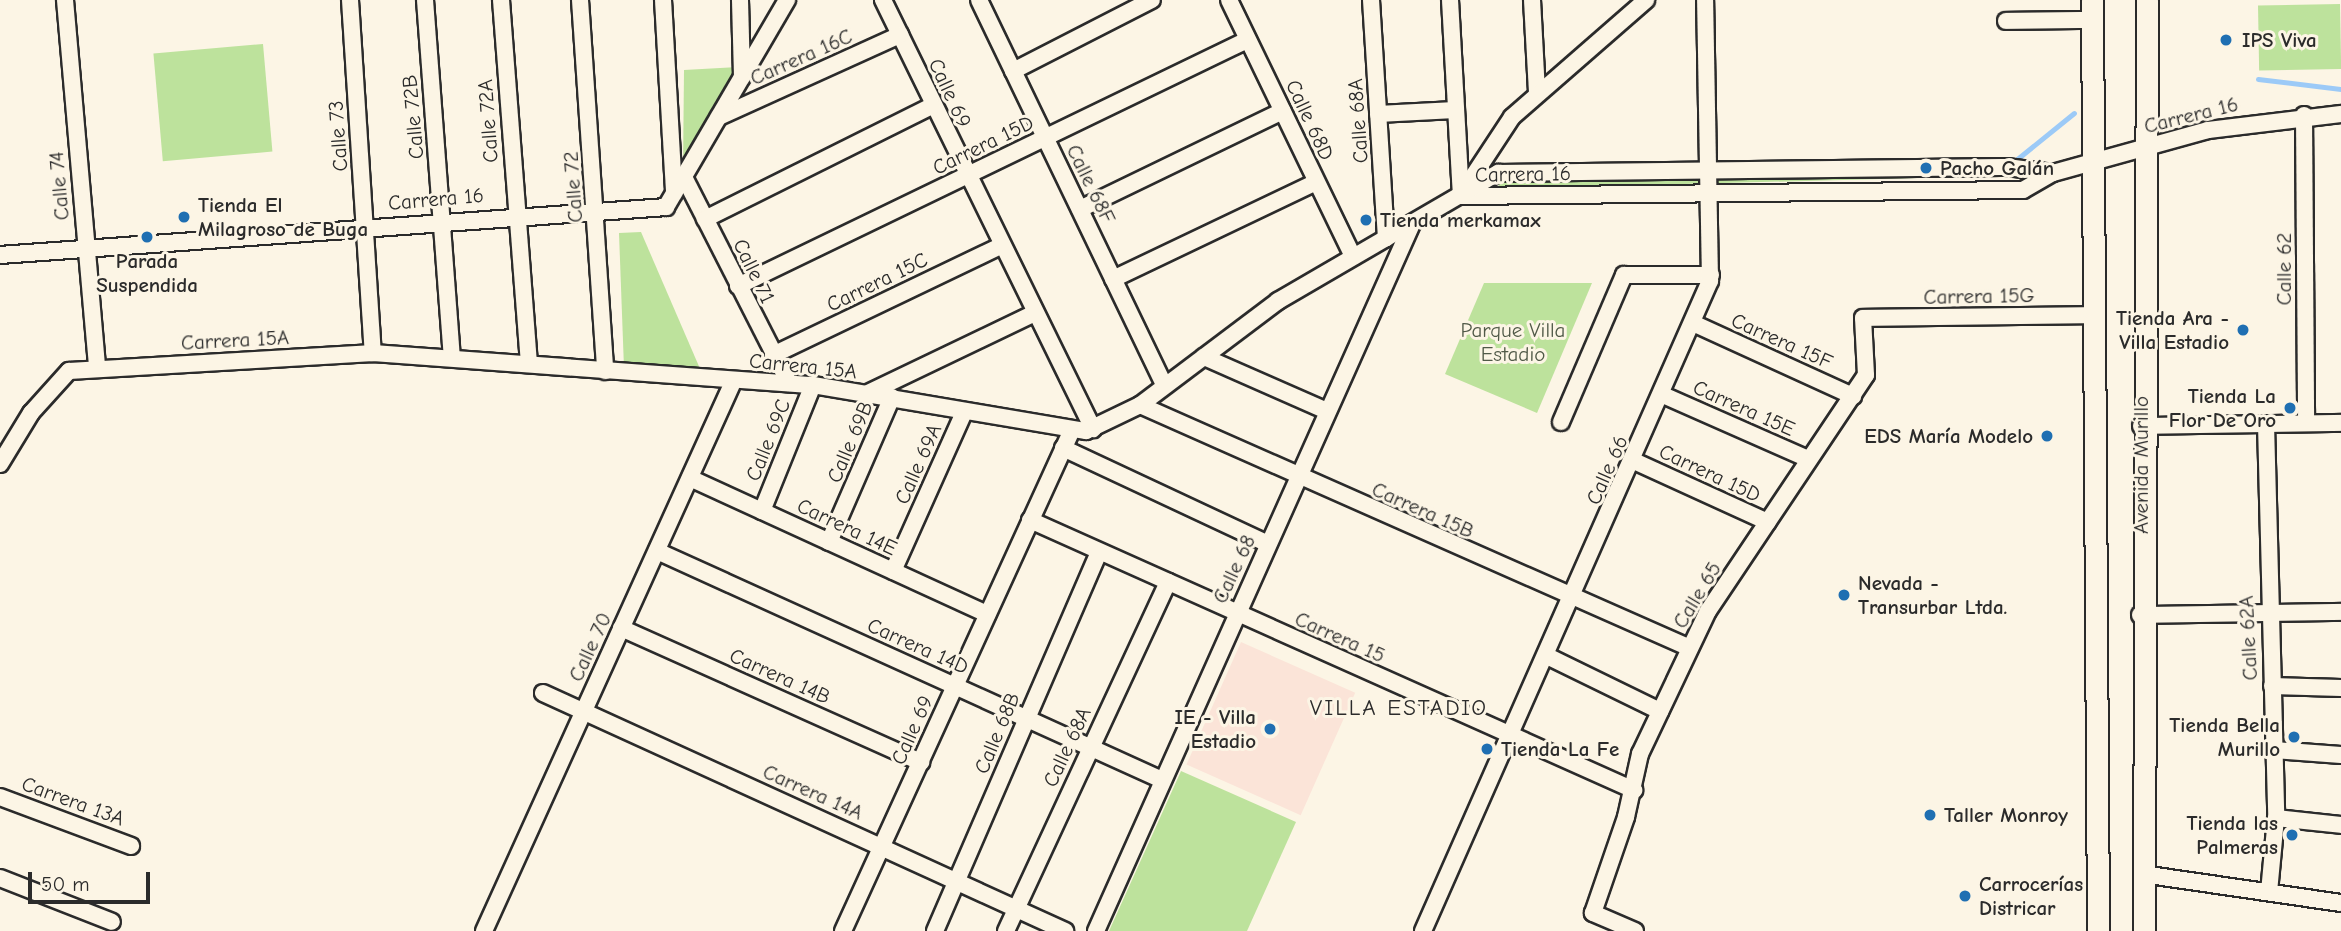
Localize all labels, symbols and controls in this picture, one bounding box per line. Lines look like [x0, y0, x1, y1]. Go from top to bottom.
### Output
street label: Carrera 16C [746, 23, 856, 91]
place label: IPS Viva [2242, 27, 2317, 53]
marker: IPS Viva [2216, 30, 2236, 50]
street label: Calle 69 [923, 55, 977, 131]
street label: Calle 72B [397, 74, 429, 160]
street label: Calle 68D [1280, 76, 1340, 164]
street label: Calle 72A [473, 78, 503, 164]
street label: Calle 68A [1342, 78, 1374, 164]
street label: Carrera 16 [2141, 91, 2241, 139]
street label: Calle 73 [323, 100, 353, 172]
street label: Carrera 15D [928, 110, 1038, 180]
street label: Calle 68F [1061, 140, 1121, 228]
street label: Calle 74 [43, 151, 75, 221]
street label: Calle 72 [558, 151, 588, 223]
place label: Pacho Galán [1940, 155, 2054, 181]
marker: Pacho Galán [1918, 160, 1934, 176]
street label: Carrera 16 [1475, 161, 1571, 187]
street label: Carrera 16 [387, 182, 485, 216]
place label: Tienda El Milagroso de Buga [198, 192, 368, 242]
place label: Tienda merkamax [1380, 207, 1541, 233]
marker: Tienda El Milagroso de Buga [176, 209, 192, 225]
marker: Tienda merkamax [1358, 212, 1374, 228]
marker: Parada Suspendida [139, 229, 155, 245]
street label: Calle 62 [2271, 233, 2297, 305]
street label: Calle 71 [728, 235, 780, 307]
street label: Carrera 15C [823, 247, 931, 317]
place label: Parada Suspendida [96, 248, 198, 298]
street label: Carrera 15G [1923, 282, 2035, 310]
place label: Tienda Ara - Villa Estadio [2116, 305, 2229, 355]
street label: Carrera 15F [1727, 307, 1837, 375]
park label: Parque Villa Estadio [1461, 317, 1565, 367]
marker: Tienda Ara - Villa Estadio [2235, 322, 2251, 338]
street label: Carrera 15A [180, 325, 290, 355]
street label: Carrera 15A [748, 348, 858, 384]
street label: Carrera 15E [1689, 374, 1799, 442]
place label: Tienda La Flor De Oro [2169, 383, 2276, 433]
street label: Calle 69C [740, 395, 796, 485]
street label: Avenida Murillo [2128, 396, 2154, 534]
street label: Calle 69B [822, 397, 878, 487]
marker: Tienda La Flor De Oro [2282, 400, 2298, 416]
street label: Calle 69A [889, 420, 947, 508]
place label: EDS María Modelo [1864, 423, 2033, 449]
marker: EDS María Modelo [2039, 428, 2055, 444]
street label: Calle 66 [1581, 431, 1633, 509]
street label: Carrera 15D [1655, 439, 1765, 507]
street label: Carrera 15B [1368, 476, 1478, 544]
street label: Carrera 14E [793, 493, 901, 561]
street label: Calle 68 [1207, 531, 1261, 607]
street label: Calle 65 [1667, 557, 1727, 633]
place label: Nevada - Transurbar Ltda. [1858, 570, 2007, 620]
marker: Nevada - Transurbar Ltda. [1836, 587, 1852, 603]
street label: Calle 62A [2233, 595, 2263, 681]
street label: Carrera 15 [1291, 606, 1389, 668]
street label: Calle 70 [563, 609, 617, 685]
street label: Carrera 14D [864, 613, 972, 679]
street label: Carrera 14B [726, 643, 834, 709]
street label: Calle 68B [969, 689, 1025, 777]
street label: Calle 69 [886, 692, 938, 768]
district label: VILLA ESTADIO [1311, 694, 1487, 722]
street label: Calle 68A [1038, 703, 1096, 791]
place label: IE - Villa Estadio [1175, 704, 1256, 754]
place label: Tienda Bella Murillo [2169, 712, 2280, 762]
marker: IE - Villa Estadio [1262, 721, 1278, 737]
marker: Tienda Bella Murillo [2286, 729, 2302, 745]
place label: Tienda La Fe [1501, 736, 1619, 762]
marker: Tienda La Fe [1479, 741, 1495, 757]
street label: Carrera 14A [759, 759, 867, 825]
street label: Carrera 13A [18, 771, 128, 831]
place label: Taller Monroy [1944, 802, 2068, 828]
marker: Taller Monroy [1922, 807, 1938, 823]
place label: Tienda las Palmeras [2187, 810, 2278, 860]
marker: Tienda las Palmeras [2284, 827, 2300, 843]
scale bar [32, 858, 154, 902]
place label: Carrocerías Districar [1979, 871, 2083, 921]
text: 50 m [41, 872, 90, 896]
marker: Carrocerías Districar [1957, 888, 1973, 904]

